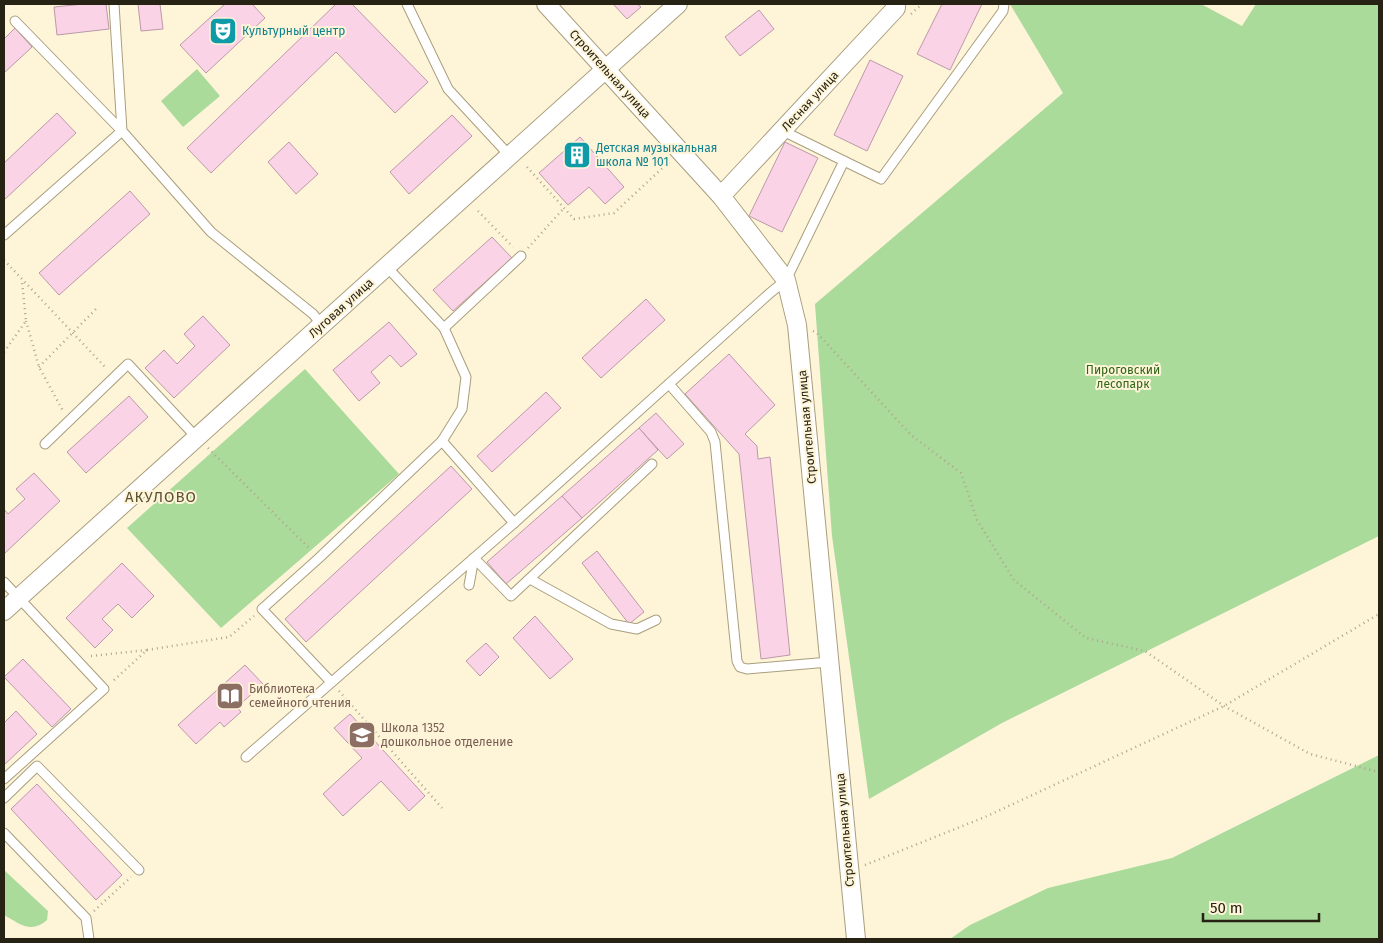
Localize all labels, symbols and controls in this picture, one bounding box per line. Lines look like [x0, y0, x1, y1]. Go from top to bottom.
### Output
theatre icon: Культурный центр [208, 16, 238, 46]
place label: Культурный центр [242, 24, 345, 38]
street label: Строительная улица [567, 27, 653, 121]
street label: Лесная улица [779, 68, 841, 134]
building icon: Детская музыкальная школа № 101 [562, 140, 592, 170]
place label: Детская музыкальная школа № 101 [595, 141, 717, 169]
street label: Луговая улица [306, 275, 376, 341]
park label: Пироговский лесопарк [1086, 363, 1160, 391]
street label: Строительная улица [795, 369, 819, 485]
district label: АКУЛОВО [125, 488, 197, 506]
library icon: Библиотека семейного чтения [215, 681, 245, 711]
place label: Библиотека семейного чтения [249, 682, 351, 710]
school or university icon: Школа 1352 дошкольное отделение [347, 720, 377, 750]
place label: Школа 1352 дошкольное отделение [381, 721, 513, 749]
street label: Строительная улица [833, 772, 857, 888]
scale bar [1203, 890, 1319, 922]
text: 50 m [1210, 899, 1243, 917]

